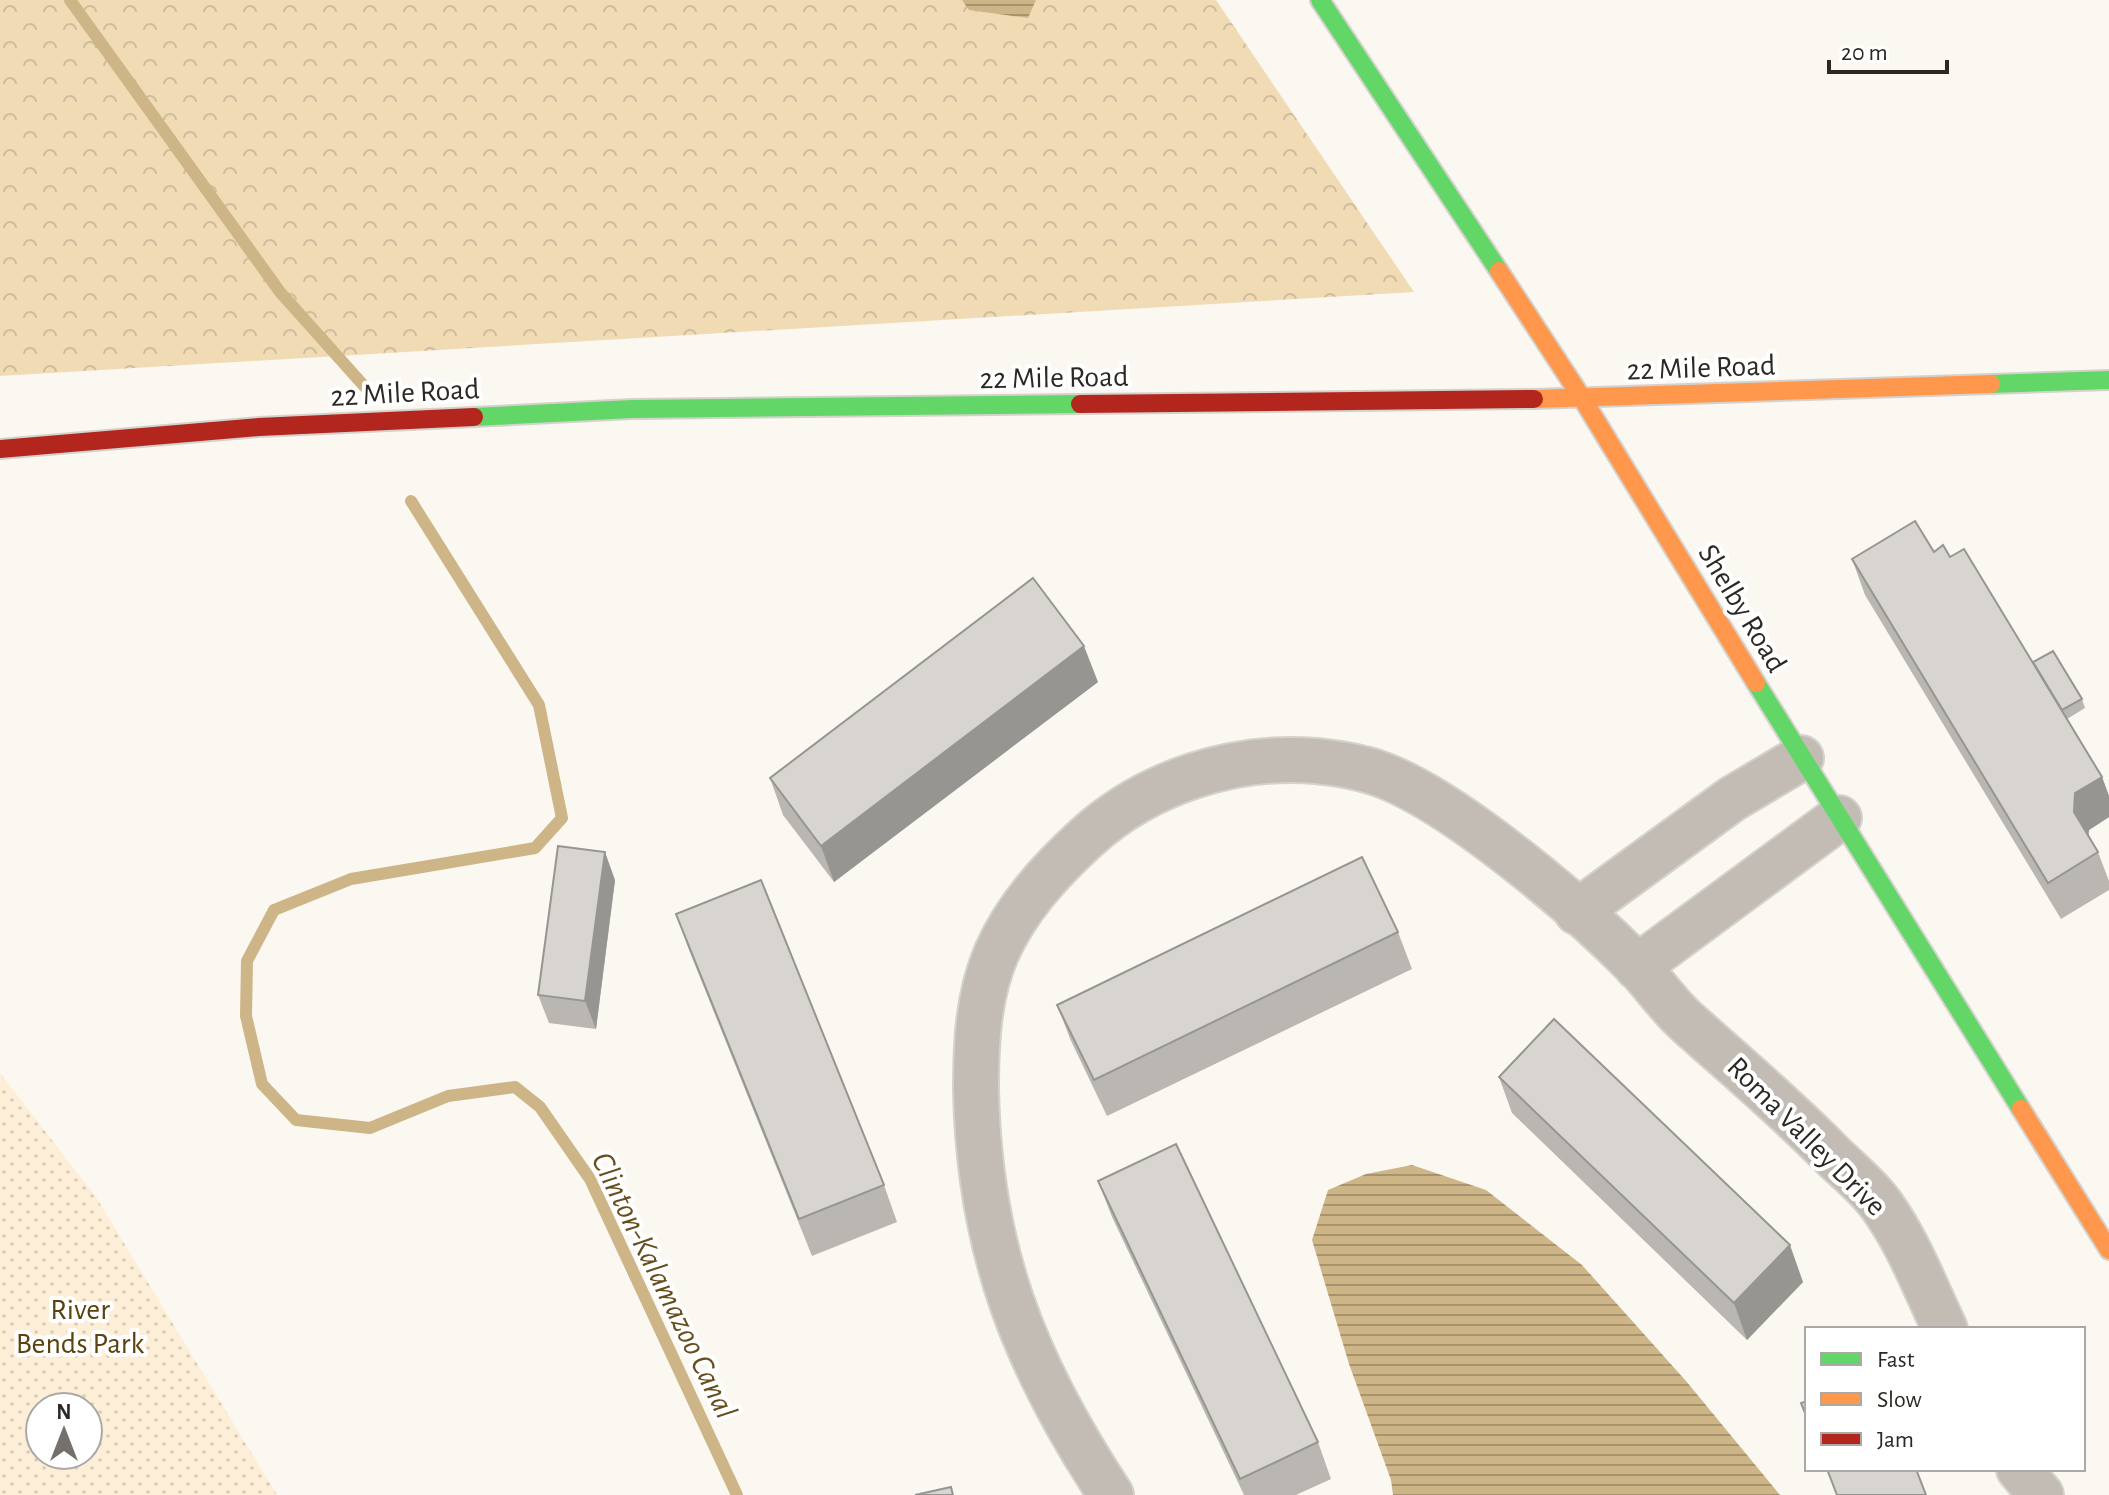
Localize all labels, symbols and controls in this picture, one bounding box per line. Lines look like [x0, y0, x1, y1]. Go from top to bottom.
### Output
scale bar [1829, 24, 1947, 74]
text: 20 m [1841, 41, 1888, 65]
street label: 22 Mile Road [1626, 350, 1776, 386]
street label: 22 Mile Road [979, 362, 1129, 394]
street label: 22 Mile Road [330, 374, 480, 412]
street label: Shelby Road [1692, 539, 1792, 678]
street label: Roma Valley Drive [1721, 1052, 1891, 1222]
water label: Clinton-Kalamazoo Canal [586, 1147, 743, 1424]
park label: River Bends Park [16, 1295, 145, 1359]
legend [1805, 1327, 2085, 1471]
text: Fast [1877, 1348, 1915, 1372]
text: Slow [1877, 1388, 1922, 1412]
north arrow [24, 1391, 104, 1471]
text: N [56, 1401, 72, 1423]
text: Jam [1877, 1428, 1914, 1452]

